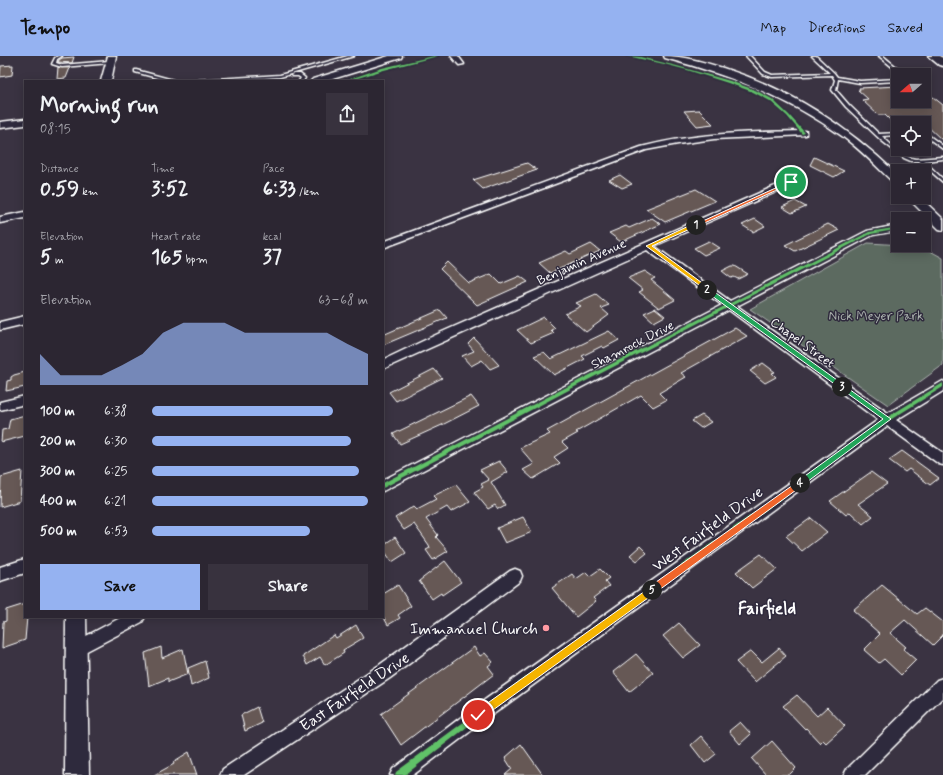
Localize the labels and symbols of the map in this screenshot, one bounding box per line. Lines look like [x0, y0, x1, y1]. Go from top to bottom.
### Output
north arrow [891, 68, 931, 108]
pin [774, 165, 808, 199]
pin: 1 [686, 215, 706, 235]
street label: Benjamin Avenue [534, 235, 629, 290]
pin: 2 [697, 280, 717, 300]
park label: Nick Meyer Park [829, 308, 924, 325]
street label: Chapel Street [767, 314, 838, 372]
street label: Shamrock Drive [588, 317, 677, 374]
pin: 3 [832, 377, 852, 397]
pin: 4 [790, 473, 810, 493]
street label: West Fairfield Drive [648, 482, 768, 577]
pin: 5 [642, 580, 662, 600]
district label: Fairfield [738, 598, 796, 620]
place label: Immanuel Church [410, 619, 538, 640]
marker: Immanuel Church [541, 623, 551, 633]
street label: East Fairfield Drive [296, 648, 414, 737]
pin [461, 698, 495, 732]

